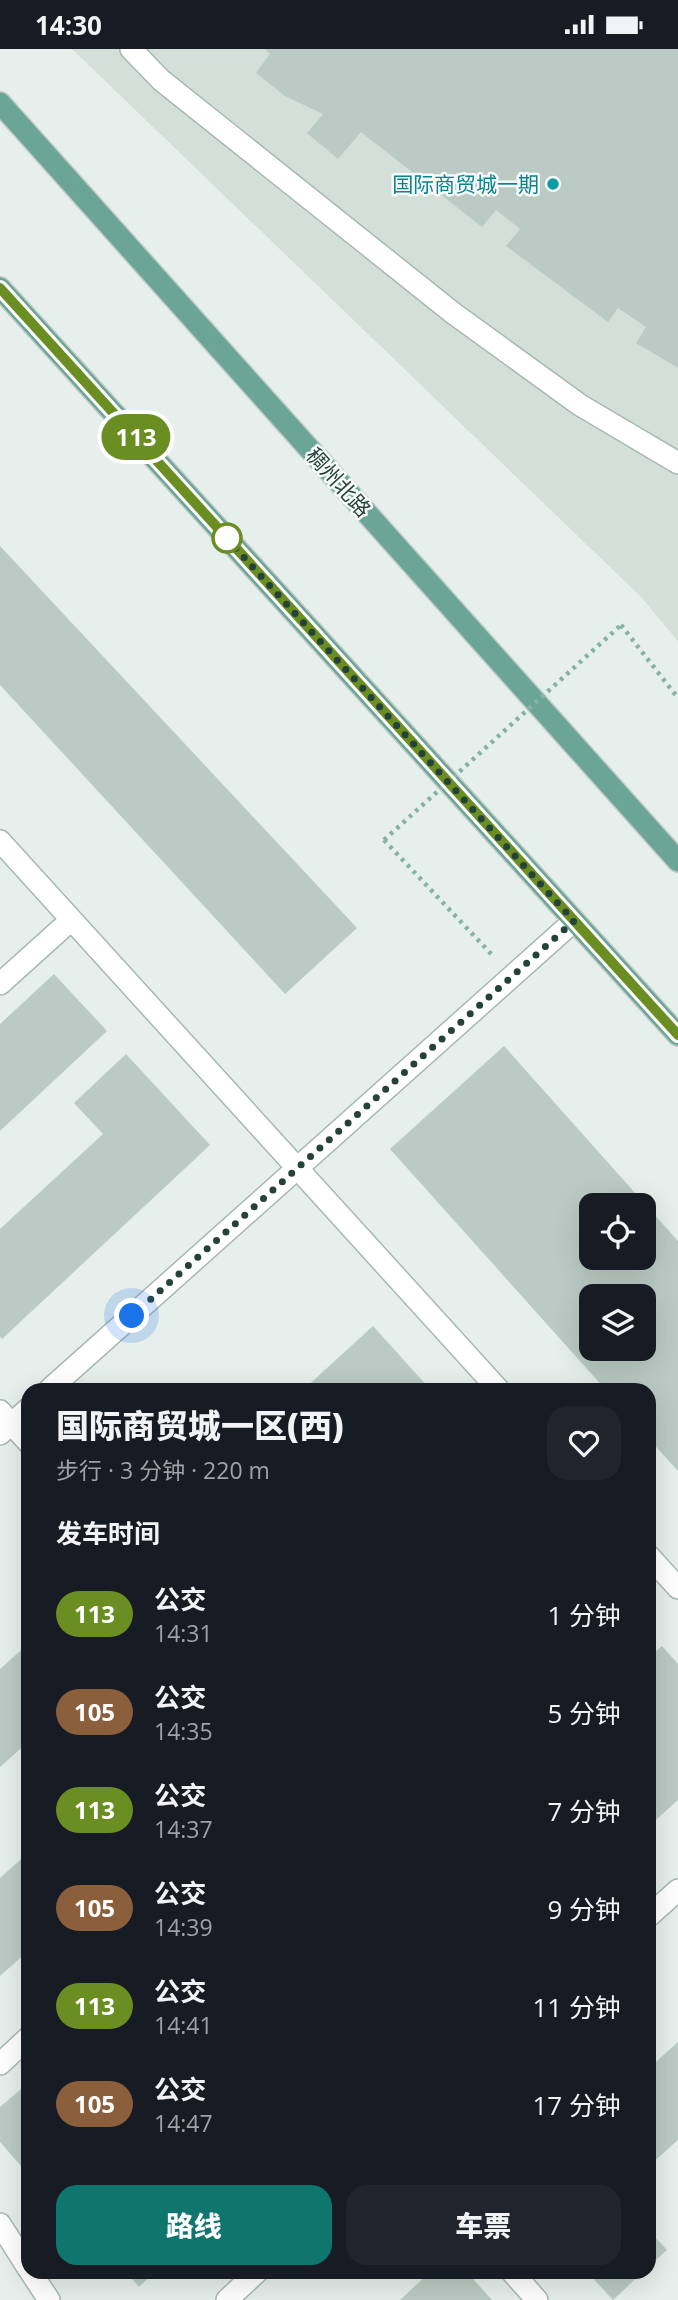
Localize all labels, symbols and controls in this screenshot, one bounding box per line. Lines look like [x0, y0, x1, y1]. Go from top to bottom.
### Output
text: 14:30 [35, 7, 102, 43]
place label: 国际商贸城一期 [392, 170, 539, 198]
marker: 国际商贸城一期 [545, 176, 561, 192]
line badge: 113 [96, 414, 176, 460]
text: 113 [115, 420, 157, 453]
street label: 稠州北路 [300, 441, 378, 523]
unlabelled marker [212, 523, 242, 553]
map controls [579, 1193, 656, 1361]
button: locate [579, 1193, 656, 1270]
button: layers [579, 1284, 656, 1361]
your location [114, 1298, 149, 1333]
text: 国际商贸城一区(西) [56, 1403, 344, 1448]
button: heart [547, 1406, 621, 1480]
text: 步行 · 3 分钟 · 220 m [56, 1454, 270, 1486]
text: 发车时间 [56, 1515, 160, 1551]
text: 公交 [154, 1581, 206, 1617]
text: 113 [74, 1597, 115, 1630]
text: 1 分钟 [547, 1597, 621, 1633]
text: 14:31 [154, 1617, 213, 1649]
text: 公交 [154, 1679, 206, 1715]
text: 105 [74, 1695, 115, 1728]
text: 5 分钟 [547, 1695, 621, 1731]
text: 14:35 [154, 1715, 213, 1747]
text: 公交 [154, 1777, 206, 1813]
text: 113 [74, 1793, 115, 1826]
text: 7 分钟 [547, 1793, 621, 1829]
text: 14:37 [154, 1813, 213, 1845]
text: 公交 [154, 1875, 206, 1911]
text: 105 [74, 1891, 115, 1924]
text: 9 分钟 [547, 1891, 621, 1927]
text: 14:39 [154, 1911, 213, 1943]
text: 公交 [154, 1973, 206, 2009]
text: 113 [74, 1989, 115, 2022]
text: 11 分钟 [533, 1989, 621, 2025]
text: 14:41 [154, 2009, 213, 2041]
text: 公交 [154, 2071, 206, 2107]
text: 105 [74, 2087, 115, 2120]
text: 17 分钟 [533, 2087, 621, 2123]
text: 14:47 [154, 2107, 213, 2139]
button: 路线 [56, 2185, 332, 2265]
button: 车票 [346, 2185, 621, 2265]

